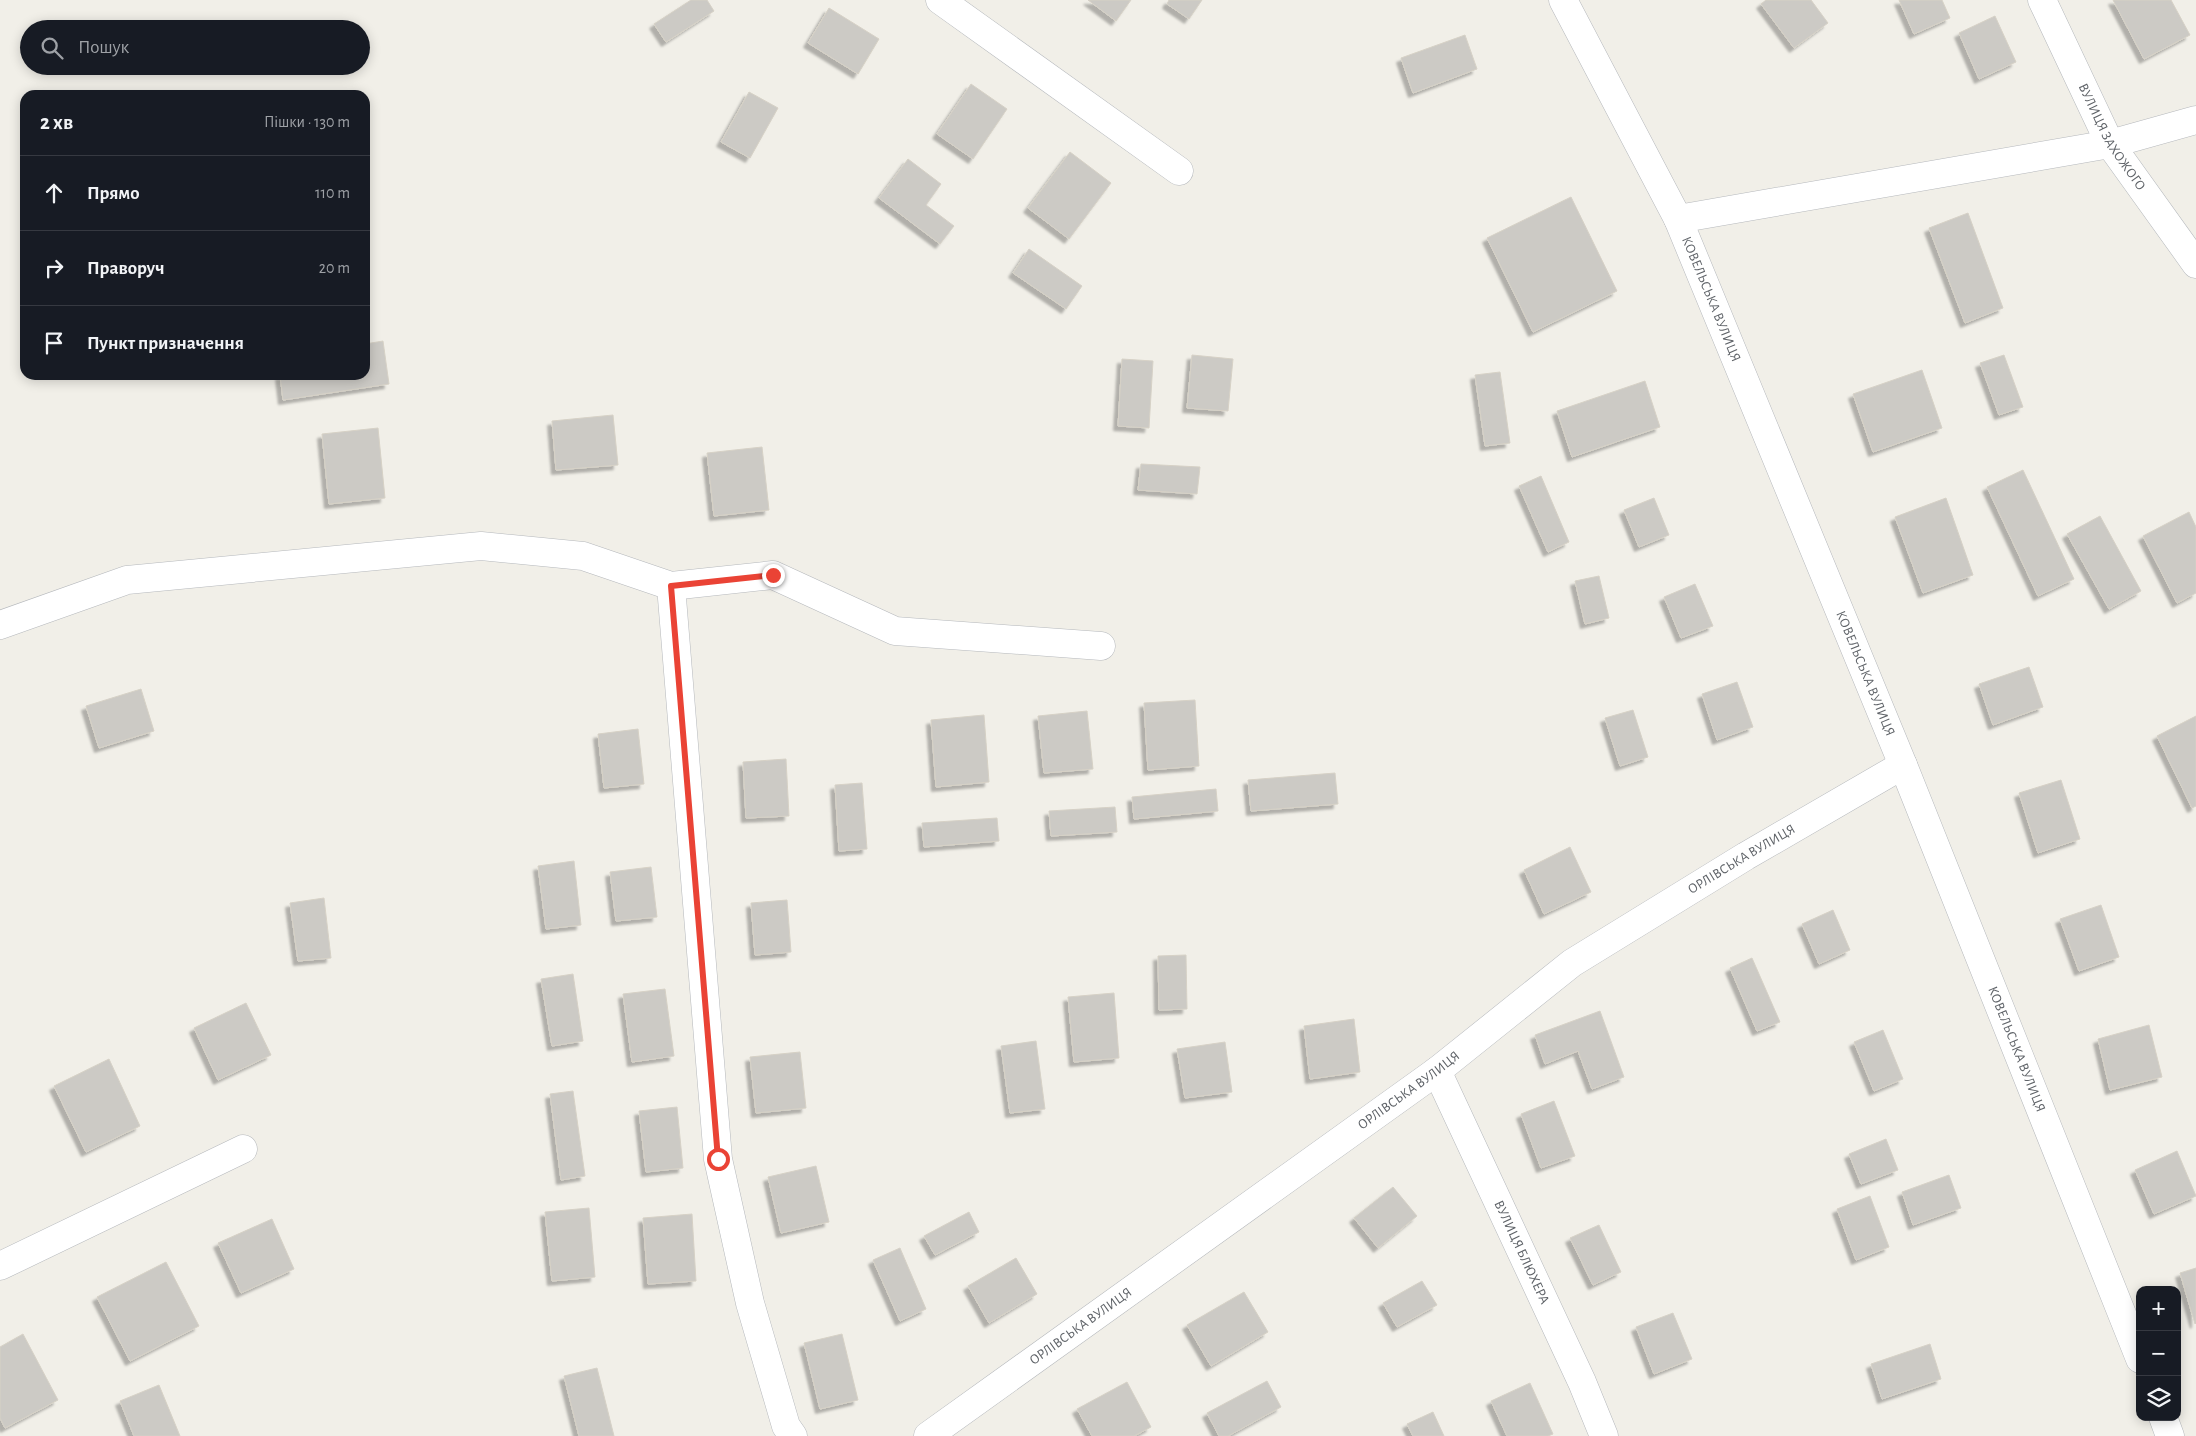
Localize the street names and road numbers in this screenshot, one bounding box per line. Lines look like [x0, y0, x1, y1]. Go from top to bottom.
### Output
street label: ВУЛИЦЯ ЗАХОЖОГО [2075, 81, 2148, 193]
street label: КОВЕЛЬСЬКА ВУЛИЦЯ [1679, 234, 1743, 364]
street label: КОВЕЛЬСЬКА ВУЛИЦЯ [1833, 609, 1897, 738]
street label: ОРЛІВСЬКА ВУЛИЦЯ [1686, 822, 1798, 897]
street label: КОВЕЛЬСЬКА ВУЛИЦЯ [1985, 984, 2048, 1114]
street label: ОРЛІВСЬКА ВУЛИЦЯ [1355, 1049, 1462, 1132]
street label: ВУЛИЦЯ БЛЮХЕРА [1491, 1198, 1552, 1306]
street label: ОРЛІВСЬКА ВУЛИЦЯ [1027, 1285, 1135, 1368]

